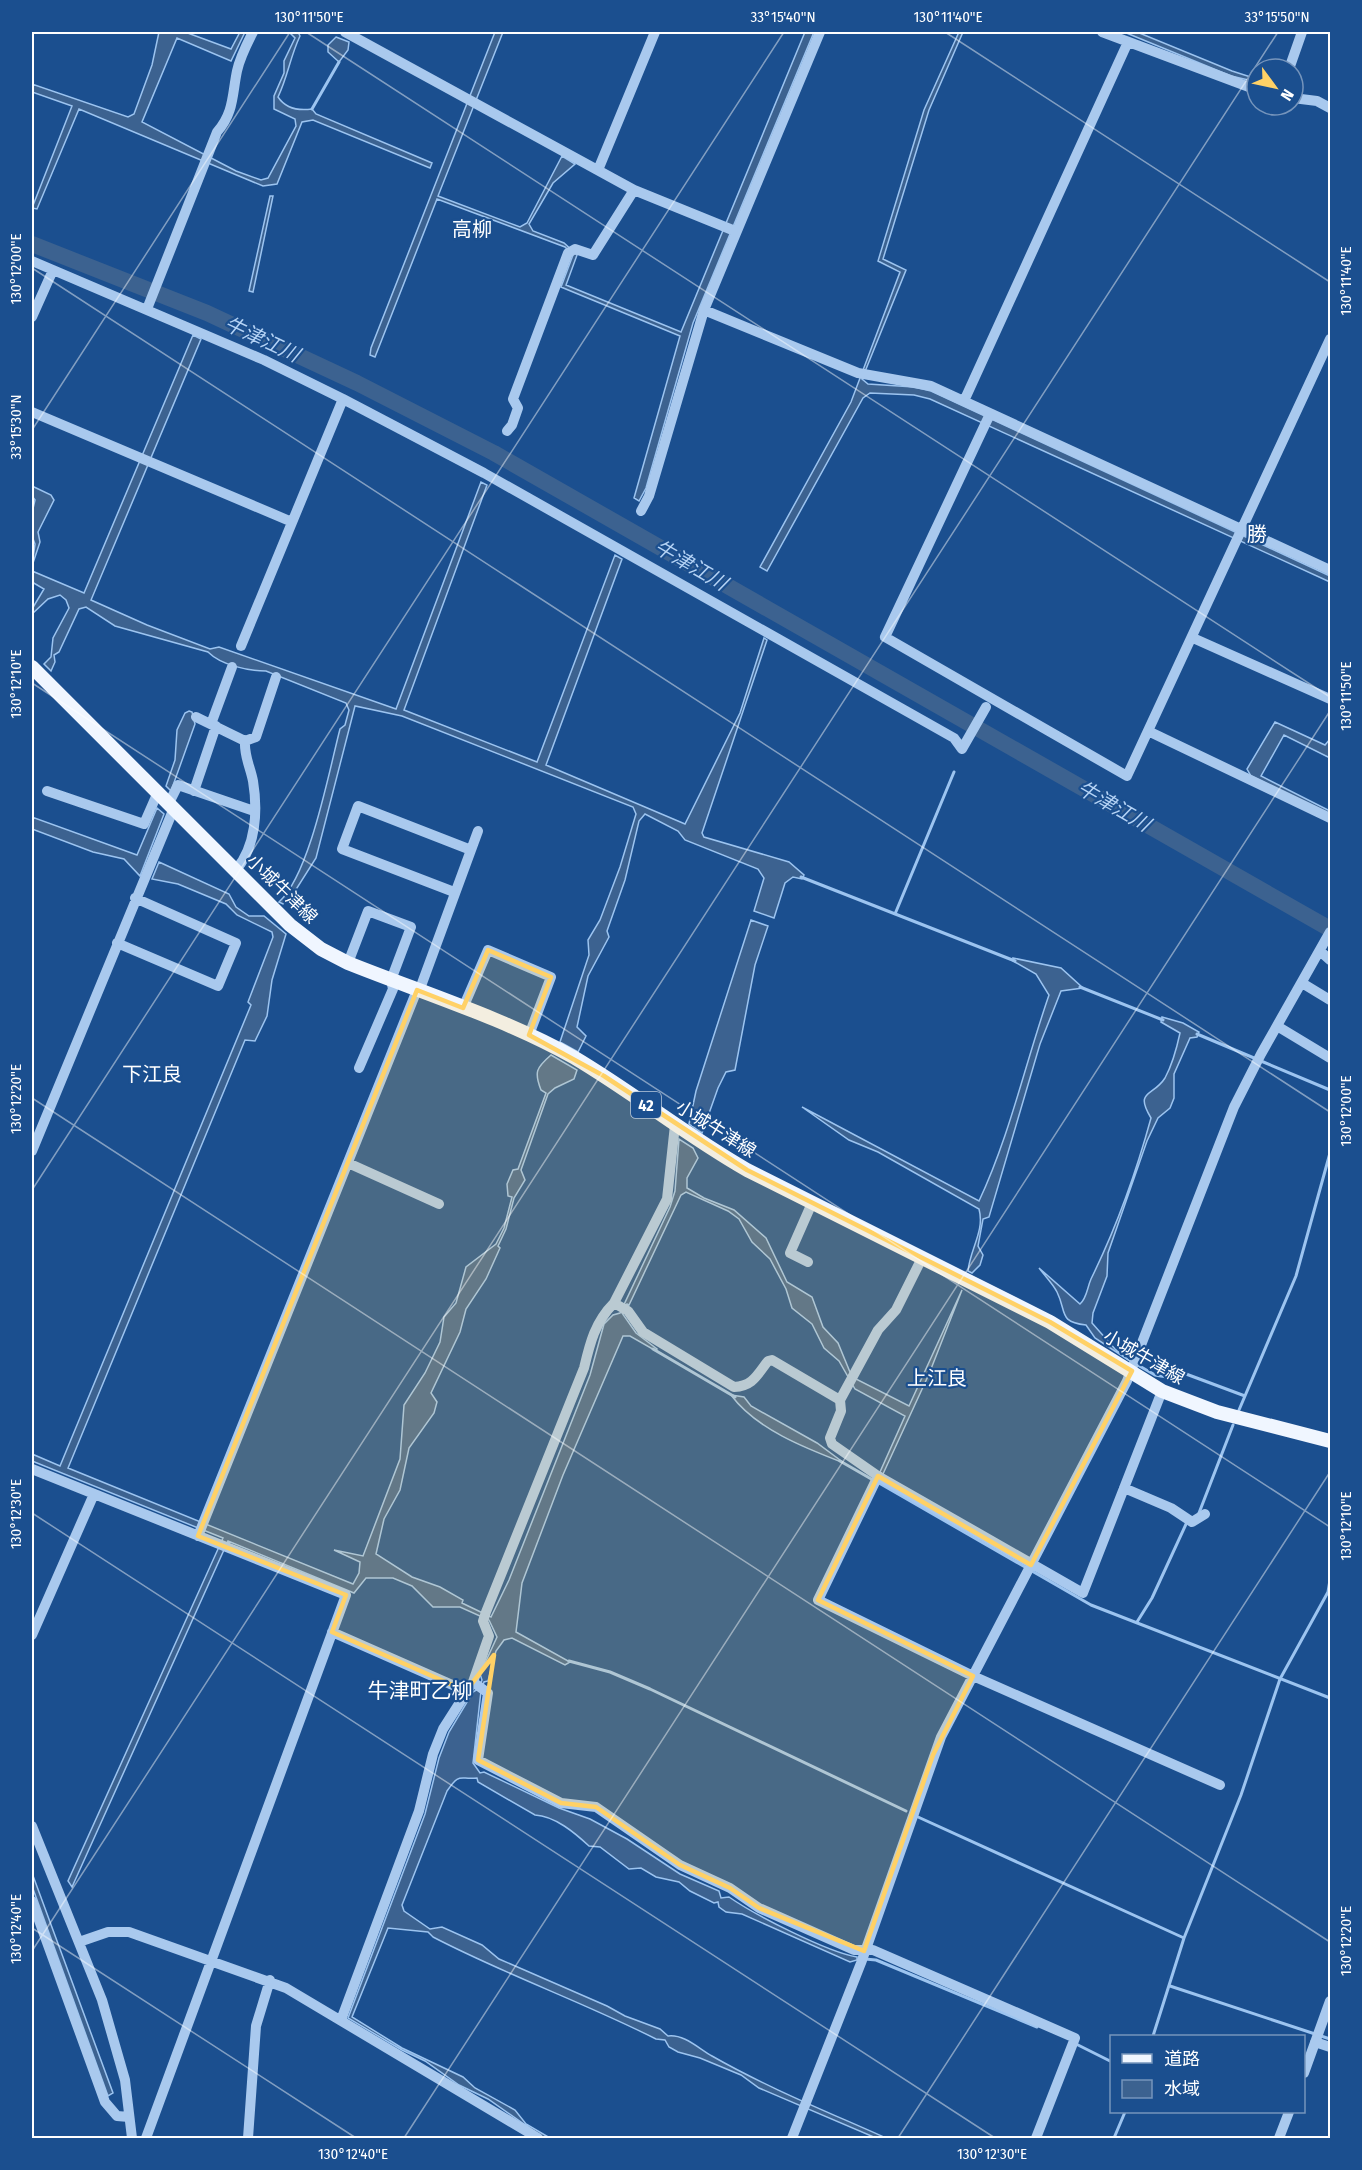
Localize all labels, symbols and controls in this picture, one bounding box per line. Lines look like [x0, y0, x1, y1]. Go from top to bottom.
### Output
text: 130°11'50"E [274, 8, 344, 26]
text: 33°15'40"N [751, 8, 815, 26]
text: 130°11'40"E [913, 8, 983, 26]
text: 33°15'50"N [1244, 8, 1310, 26]
north arrow [1245, 57, 1305, 117]
text: N [1277, 86, 1298, 104]
district label: 高柳 [452, 217, 492, 241]
text: 130°12'00"E [7, 234, 25, 305]
text: 130°11'40"E [1337, 246, 1355, 316]
water label: 牛津江川 [221, 311, 305, 368]
text: 33°15'30"N [7, 394, 25, 460]
district label: 勝 [1247, 522, 1267, 546]
water label: 牛津江川 [650, 535, 733, 596]
text: 130°12'10"E [7, 649, 25, 719]
text: 130°11'50"E [1337, 661, 1355, 731]
water label: 牛津江川 [1073, 776, 1156, 837]
street label: 小城牛津線 [242, 850, 322, 928]
district label: 下江良 [122, 1062, 182, 1086]
text: 130°12'20"E [7, 1064, 25, 1134]
text: 130°12'00"E [1337, 1076, 1355, 1147]
road number: 42 [631, 1092, 661, 1118]
street label: 小城牛津線 [672, 1096, 760, 1162]
street label: 小城牛津線 [1100, 1325, 1188, 1389]
district label: 上江良 [907, 1366, 967, 1390]
text: 130°12'30"E [7, 1479, 25, 1549]
text: 130°12'10"E [1337, 1491, 1355, 1561]
district label: 牛津町乙柳 [368, 1678, 473, 1704]
text: 130°12'40"E [7, 1894, 25, 1964]
text: 130°12'20"E [1337, 1906, 1355, 1976]
legend [1110, 2035, 1305, 2113]
text: 道路 [1164, 2048, 1200, 2070]
text: 水域 [1164, 2078, 1200, 2100]
text: 130°12'40"E [318, 2145, 388, 2163]
text: 130°12'30"E [957, 2145, 1027, 2163]

